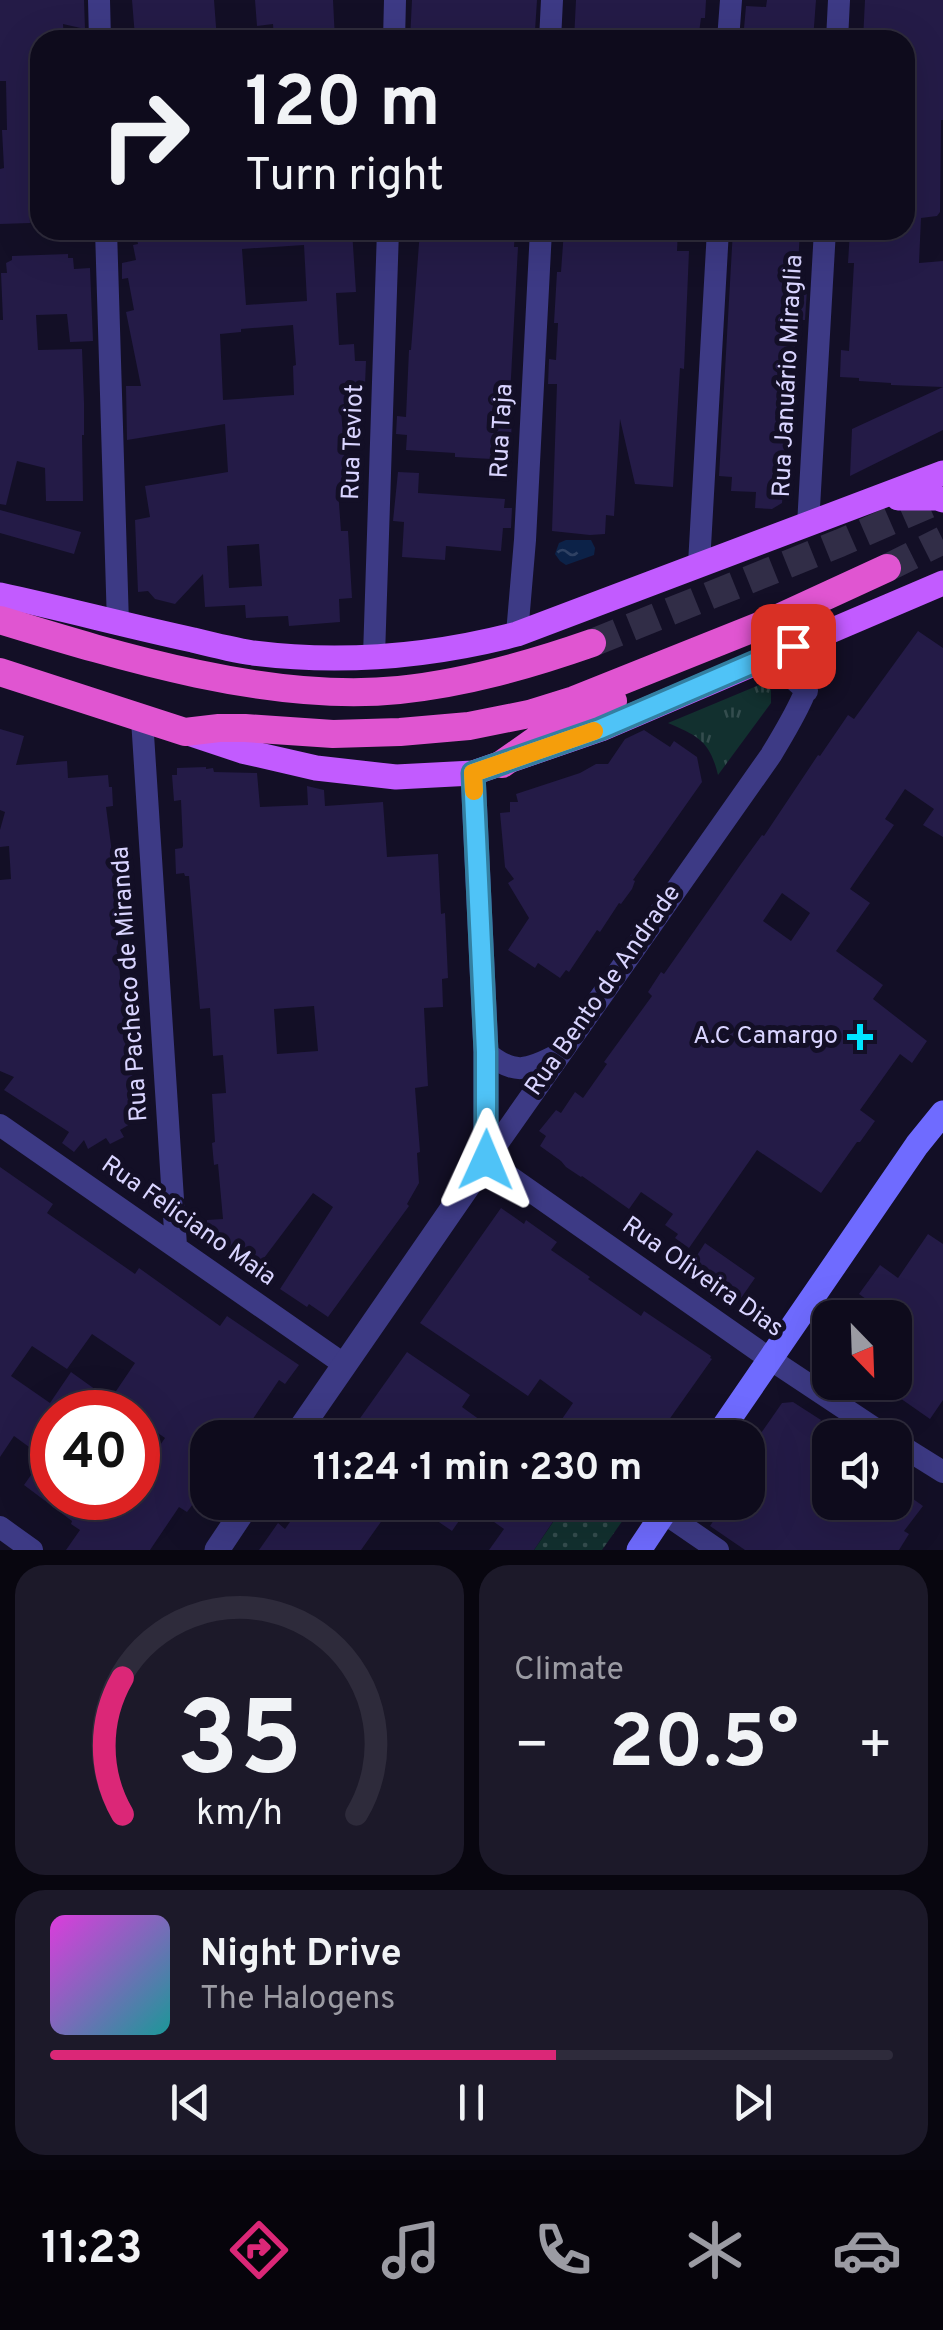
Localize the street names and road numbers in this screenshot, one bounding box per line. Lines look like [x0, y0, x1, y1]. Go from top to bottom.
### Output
street label: Rua Januário Miraglia [767, 254, 811, 498]
street label: Rua Teviot [336, 383, 372, 501]
street label: Rua Taja [485, 383, 521, 479]
street label: Rua Pacheco de Miranda [105, 845, 157, 1123]
street label: Rua Bento de Andrade [519, 879, 689, 1103]
street label: Rua Feliciano Maia [94, 1150, 282, 1294]
street label: Rua Oliveira Dias [615, 1210, 789, 1346]

